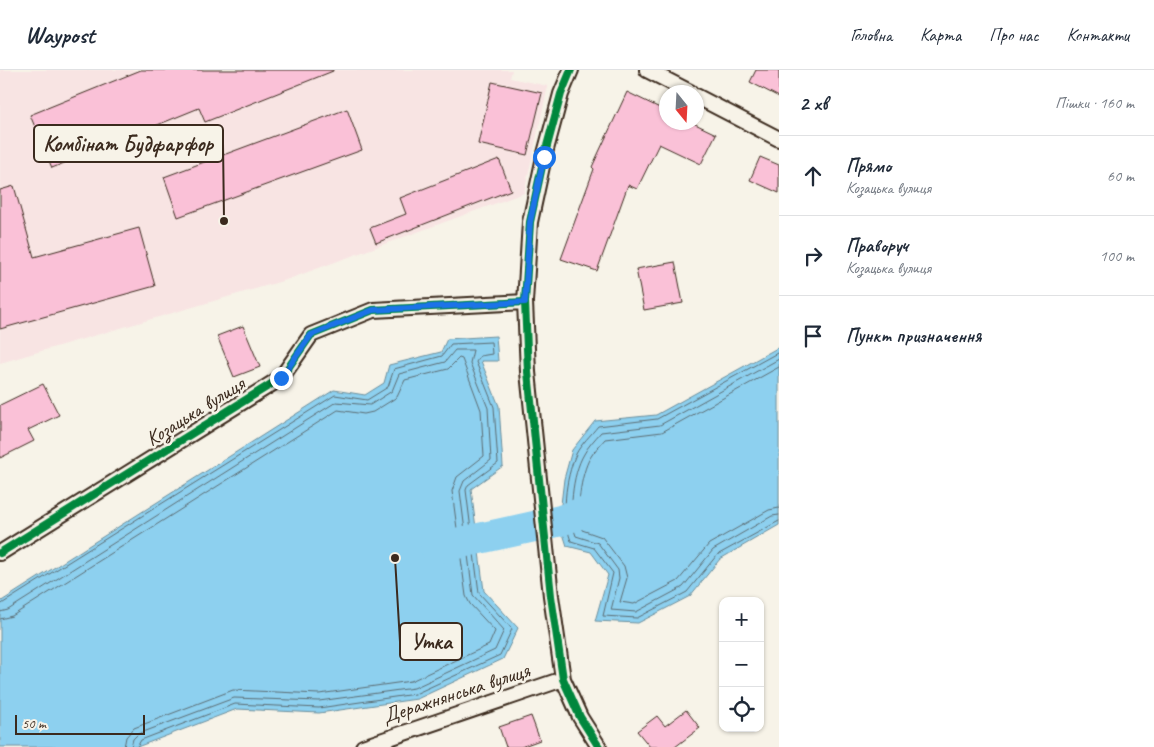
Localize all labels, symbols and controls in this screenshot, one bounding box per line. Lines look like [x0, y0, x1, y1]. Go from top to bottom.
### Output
text: Waypost [25, 20, 95, 50]
text: Головна [850, 24, 892, 46]
text: Карта [920, 24, 961, 46]
text: Про нас [989, 24, 1039, 46]
text: Контакти [1067, 24, 1129, 46]
north arrow [659, 85, 704, 130]
text: 2 хв [799, 90, 828, 116]
text: Пішки · 160 m [1055, 93, 1134, 113]
callout: Комбінат Будфарфор [34, 125, 223, 162]
text: Комбінат Будфарфор [43, 130, 214, 158]
route start [533, 146, 556, 169]
text: Прямо [846, 154, 891, 178]
icon: ahead [799, 162, 827, 190]
text: 60 m [1107, 166, 1134, 186]
text: Козацька вулиця [846, 178, 931, 198]
text: Праворуч [846, 234, 908, 258]
icon: right [799, 242, 827, 270]
text: 100 m [1100, 246, 1134, 266]
text: Козацька вулиця [846, 258, 931, 278]
icon: arrive [799, 322, 827, 350]
text: Пункт призначення [846, 324, 981, 348]
route end [270, 367, 293, 390]
street label: Козацька вулиця [141, 369, 251, 452]
map controls [719, 597, 764, 732]
button: + [719, 597, 764, 642]
callout: Утка [400, 623, 462, 660]
text: Утка [410, 628, 454, 656]
button: − [719, 642, 764, 687]
street label: Деражнянська вулиця [379, 657, 534, 729]
button: locate [719, 687, 764, 732]
scale bar [15, 712, 145, 735]
text: 50 m [22, 715, 46, 732]

